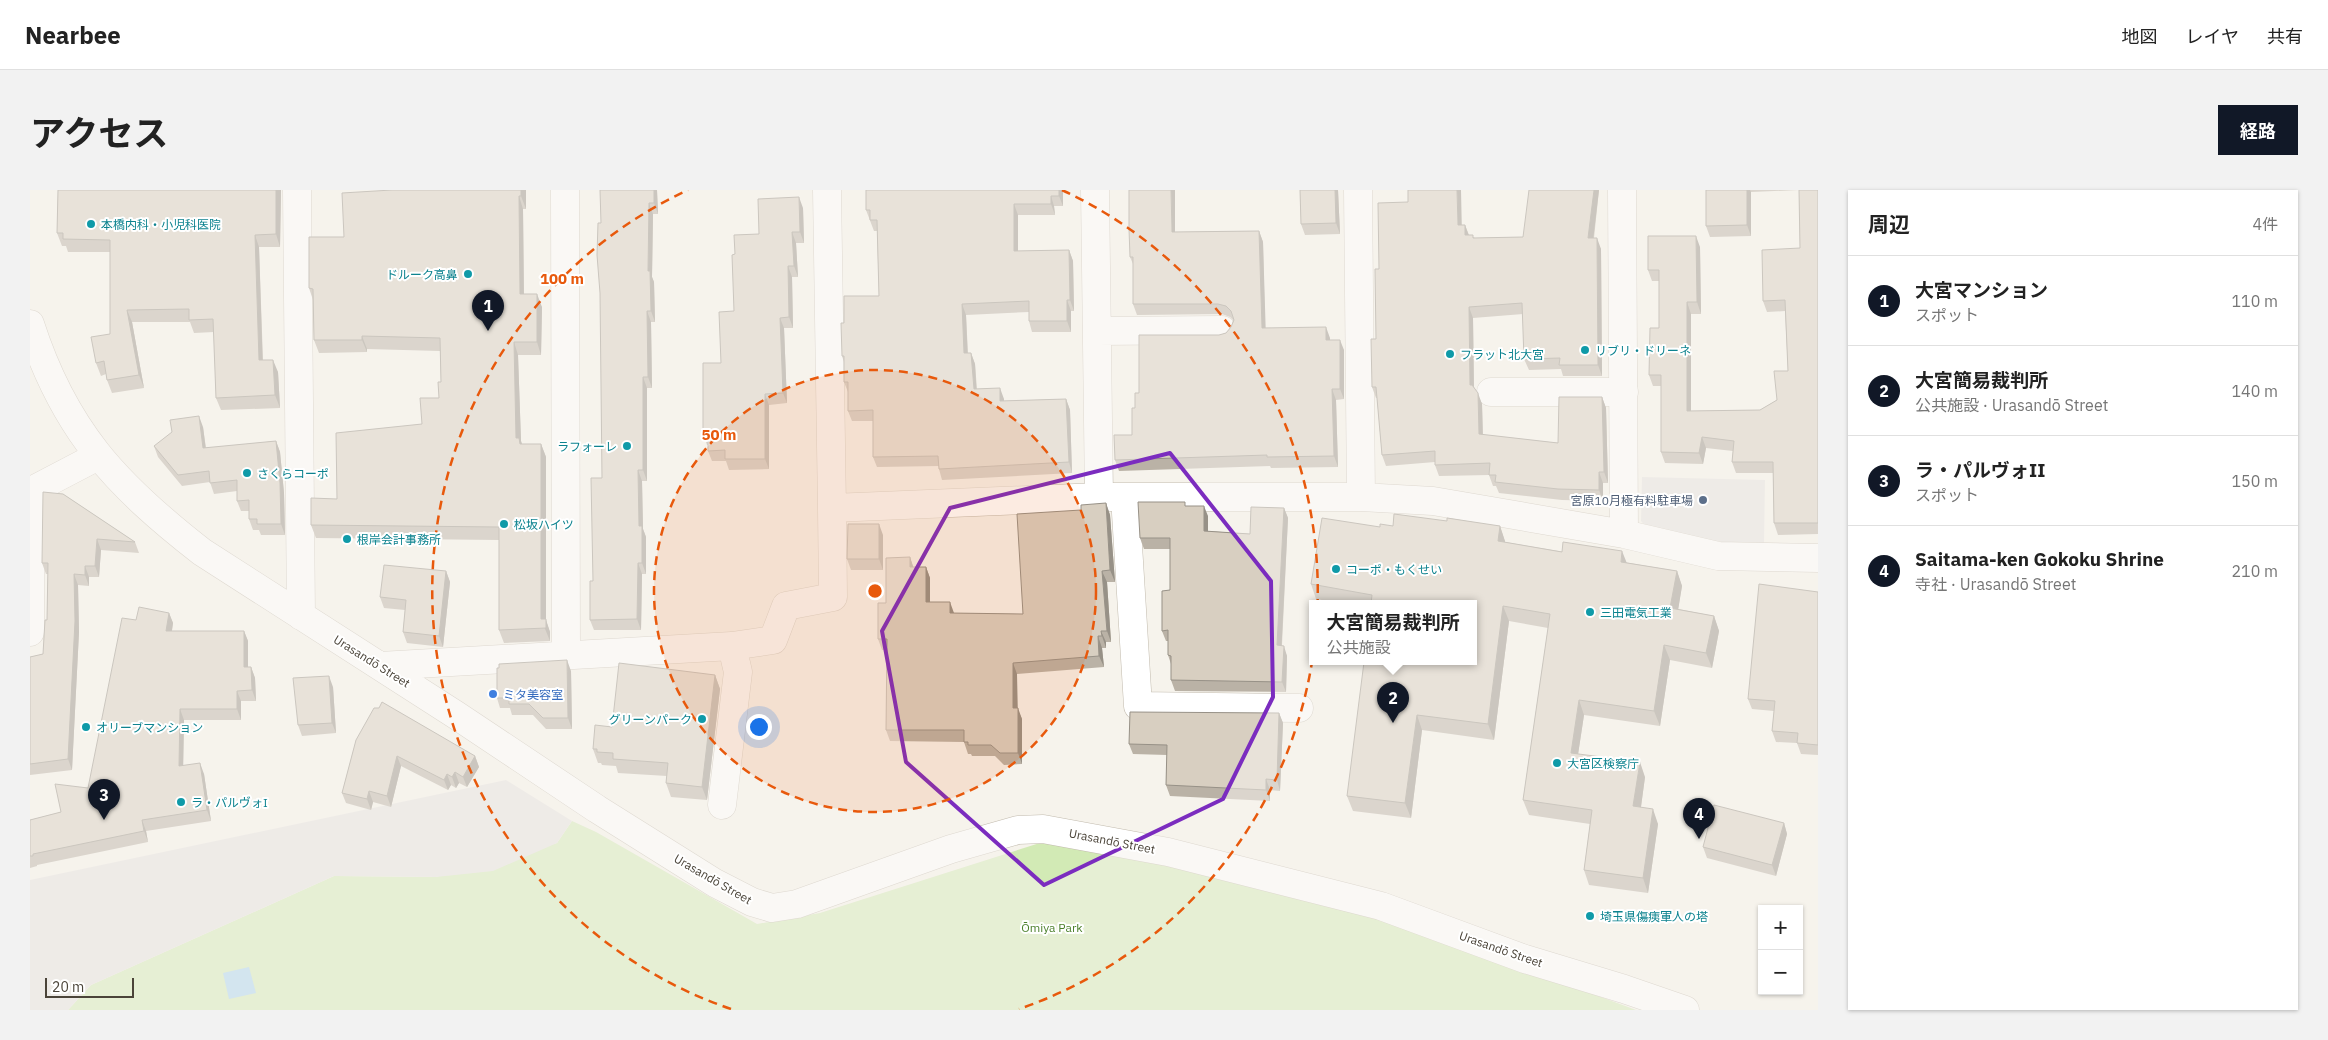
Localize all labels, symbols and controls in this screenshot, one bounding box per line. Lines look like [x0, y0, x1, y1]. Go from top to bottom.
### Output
text: Nearbee [25, 19, 121, 51]
text: 地図 [2122, 25, 2158, 48]
text: レイヤ [2186, 25, 2239, 48]
text: 共有 [2267, 25, 2303, 48]
button: 経路 [2218, 105, 2298, 155]
text: アクセス [30, 110, 168, 156]
text: 周辺 [1868, 210, 1910, 238]
text: 4件 [2252, 214, 2278, 234]
place label: 本橋内科・小児科医院 [101, 217, 221, 232]
marker: 本橋内科・小児科医院 [85, 218, 97, 230]
place label: ドルーク高鼻 [386, 267, 458, 282]
marker: ドルーク高鼻 [462, 268, 474, 280]
text: 100 m [540, 269, 584, 288]
text: 大宮マンション [1915, 278, 2048, 302]
pin: 1 [472, 290, 504, 331]
text: 1 [1879, 291, 1889, 311]
text: 110 m [2231, 291, 2278, 311]
text: スポット [1915, 305, 1979, 325]
place label: リブリ・ドリーネ [1595, 343, 1691, 358]
marker: リブリ・ドリーネ [1579, 344, 1591, 356]
place label: フラット北大宮 [1460, 347, 1544, 362]
marker: フラット北大宮 [1444, 348, 1456, 360]
text: 大宮簡易裁判所 [1915, 368, 2048, 392]
text: 2 [1879, 381, 1889, 401]
text: 140 m [2231, 381, 2278, 401]
text: 公共施設 · Urasandō Street [1915, 395, 2108, 415]
text: 50 m [702, 425, 736, 444]
place label: ラフォーレ [557, 439, 617, 454]
marker: ラフォーレ [621, 440, 633, 452]
text: ラ・パルヴォII [1915, 458, 2045, 482]
place label: さくらコーポ [257, 466, 329, 481]
marker: さくらコーポ [241, 467, 253, 479]
text: 3 [1879, 471, 1889, 491]
text: 150 m [2231, 471, 2278, 491]
text: スポット [1915, 485, 1979, 505]
place label: 宮原10月極有料駐車場 [1571, 493, 1693, 508]
marker: 宮原10月極有料駐車場 [1697, 494, 1709, 506]
place label: 松坂ハイツ [514, 517, 574, 532]
marker: 松坂ハイツ [498, 518, 510, 530]
place label: 根岸会計事務所 [357, 532, 441, 547]
marker: 根岸会計事務所 [341, 533, 353, 545]
text: Saitama-ken Gokoku Shrine [1915, 547, 2164, 571]
text: 4 [1879, 561, 1889, 581]
text: 210 m [2231, 561, 2278, 581]
place label: コーポ・もくせい [1346, 562, 1442, 577]
marker: コーポ・もくせい [1330, 563, 1342, 575]
text: 寺社 · Urasandō Street [1915, 574, 2076, 594]
centre of rings [866, 582, 884, 600]
popup [1309, 600, 1477, 665]
place label: 三田電気工業 [1600, 605, 1672, 620]
marker: 三田電気工業 [1584, 606, 1596, 618]
text: 大宮簡易裁判所 [1326, 610, 1460, 634]
street label: Urasandō Street [331, 631, 413, 691]
text: 公共施設 [1326, 637, 1391, 657]
pin: 2 [1377, 682, 1409, 723]
place label: ミタ美容室 [503, 687, 563, 702]
marker: ミタ美容室 [487, 688, 499, 700]
place label: グリーンパーク [609, 712, 692, 727]
marker: グリーンパーク [696, 713, 708, 725]
your location [746, 714, 772, 740]
place label: オリーブマンション [96, 720, 203, 735]
marker: オリーブマンション [80, 721, 92, 733]
place label: 大宮区検察庁 [1567, 756, 1639, 771]
marker: 大宮区検察庁 [1551, 757, 1563, 769]
pin: 3 [88, 779, 120, 820]
place label: ラ・パルヴォI [191, 795, 268, 810]
marker: ラ・パルヴォI [175, 796, 187, 808]
pin: 4 [1683, 798, 1715, 839]
street label: Urasandō Street [1068, 825, 1156, 857]
street label: Urasandō Street [671, 851, 755, 907]
map controls [1758, 905, 1803, 995]
button: + [1758, 905, 1803, 950]
place label: 埼玉県傷痍軍人の塔 [1600, 909, 1708, 924]
marker: 埼玉県傷痍軍人の塔 [1584, 910, 1596, 922]
park label: Ōmiya Park [1021, 920, 1083, 935]
street label: Urasandō Street [1457, 928, 1545, 970]
button: − [1758, 950, 1803, 995]
scale bar [45, 975, 134, 998]
text: 20 m [52, 978, 84, 996]

